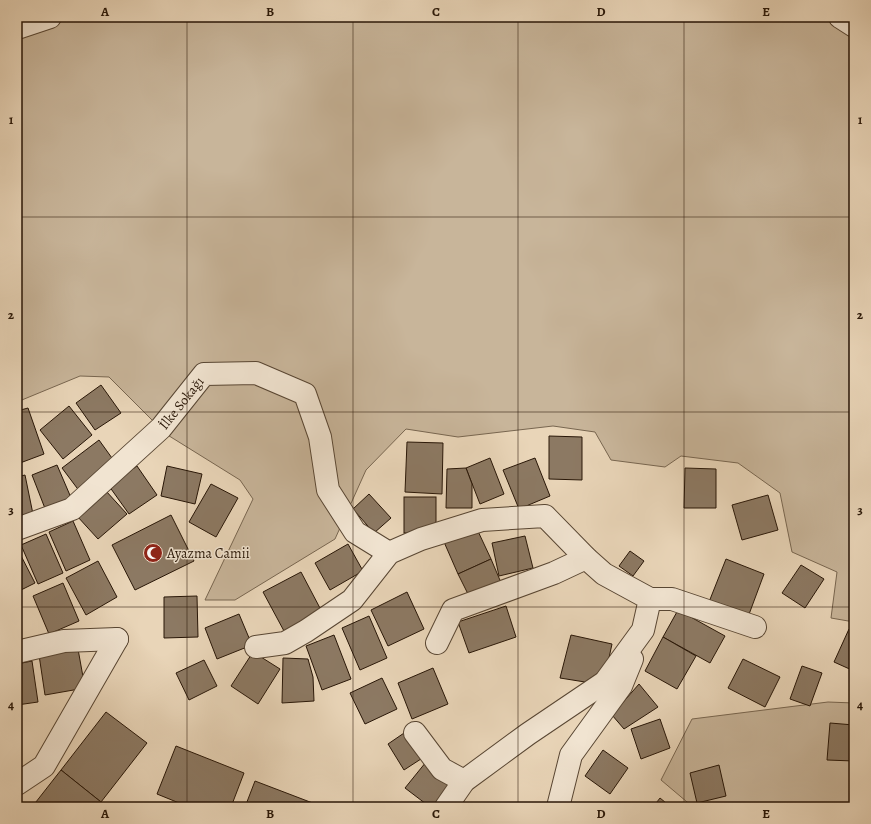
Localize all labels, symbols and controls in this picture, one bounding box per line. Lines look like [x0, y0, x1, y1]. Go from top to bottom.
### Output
text: A [100, 3, 110, 20]
text: B [266, 3, 274, 20]
text: C [432, 3, 440, 20]
text: D [596, 3, 606, 20]
text: E [762, 3, 770, 20]
text: 1 [9, 111, 14, 128]
text: 1 [858, 111, 863, 128]
text: 2 [8, 306, 15, 323]
text: 2 [857, 306, 864, 323]
street label: İlke Sokağı [154, 373, 208, 434]
text: 3 [8, 501, 14, 518]
text: 3 [857, 501, 863, 518]
mosque icon: Ayazma Camii [142, 542, 164, 564]
place label: Ayazma Camii [166, 544, 250, 563]
text: 4 [8, 696, 14, 713]
text: 4 [857, 696, 863, 713]
text: A [100, 805, 110, 822]
text: B [266, 805, 274, 822]
text: C [432, 805, 440, 822]
text: D [596, 805, 606, 822]
text: E [762, 805, 770, 822]

